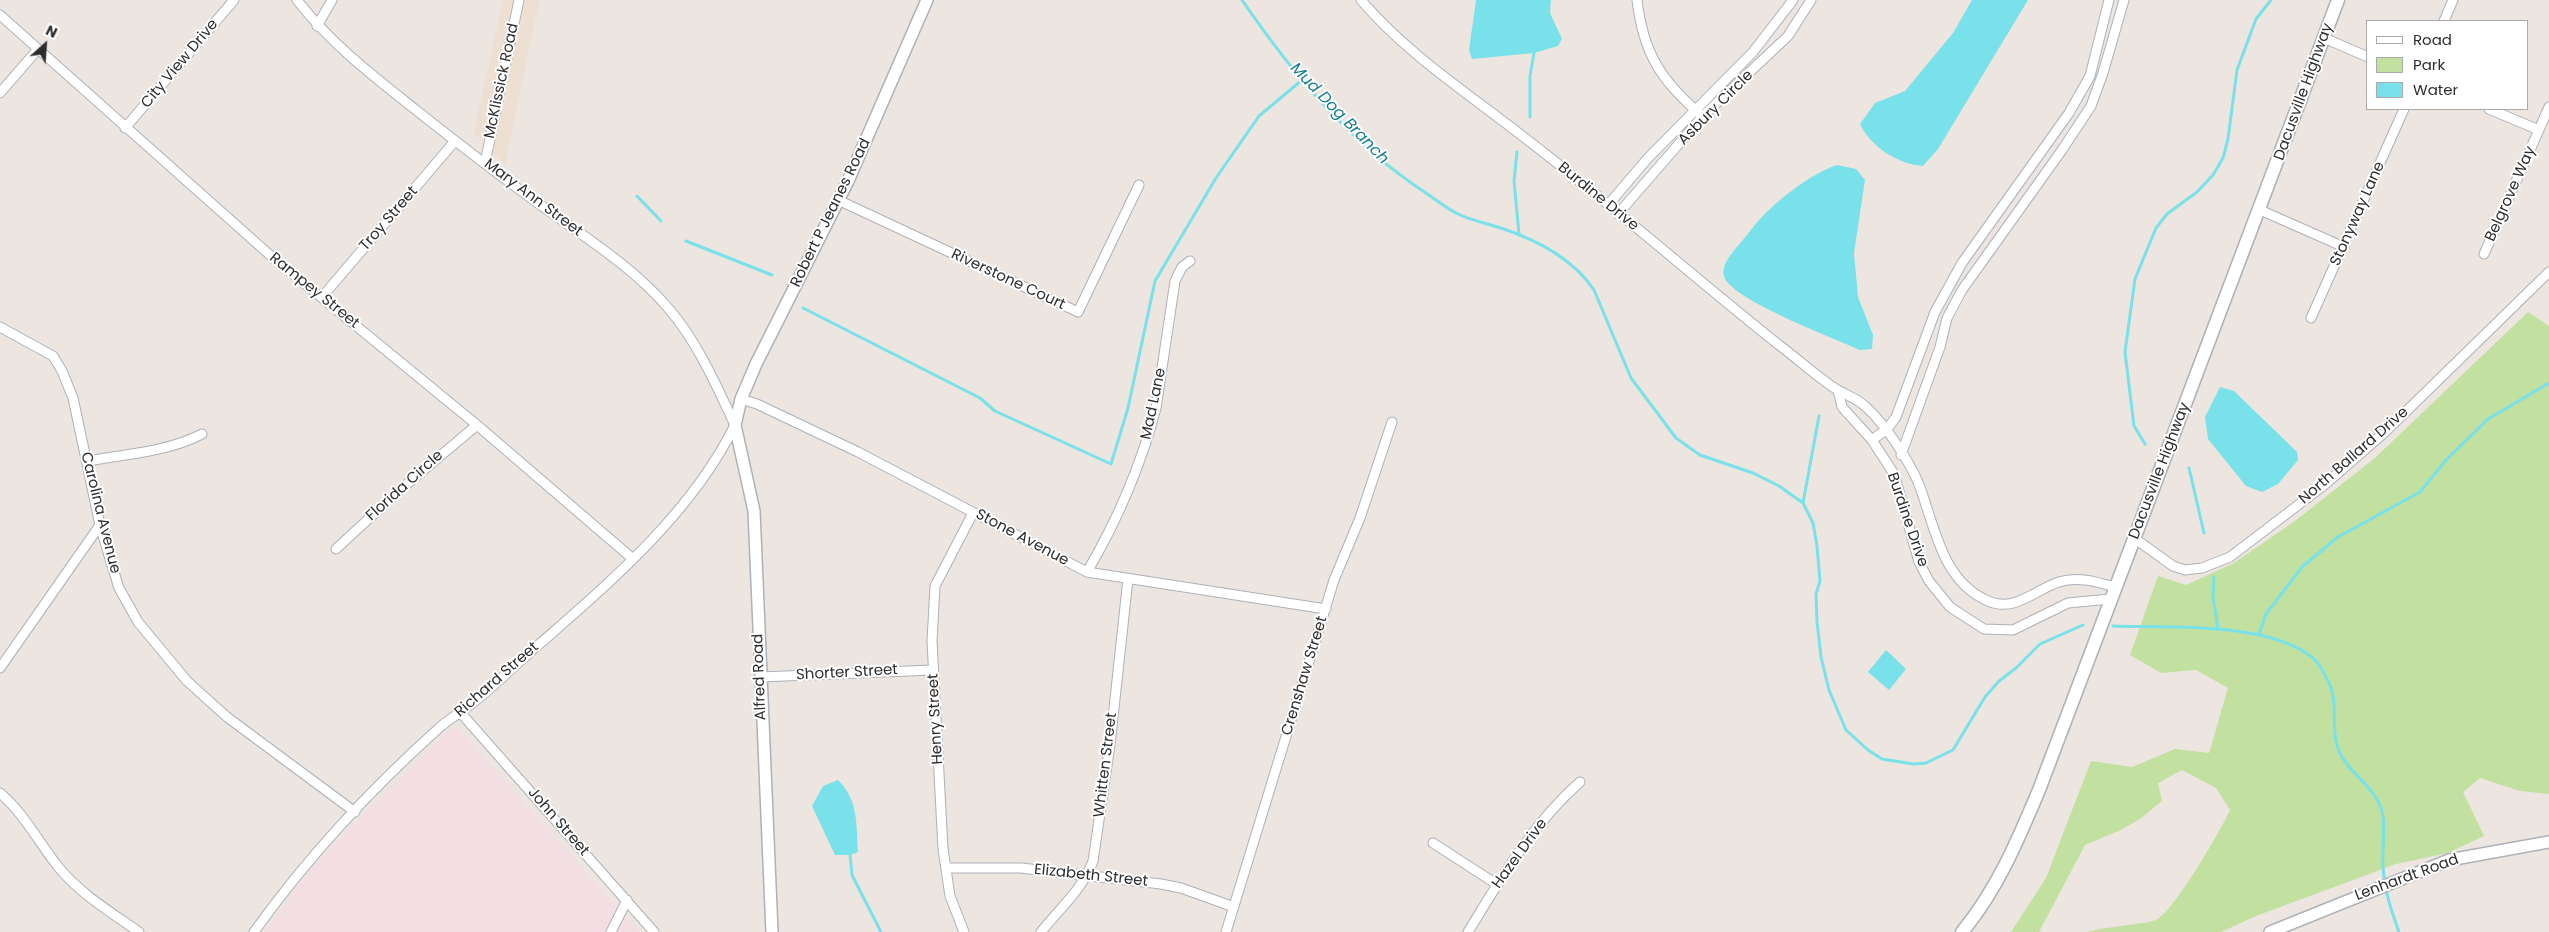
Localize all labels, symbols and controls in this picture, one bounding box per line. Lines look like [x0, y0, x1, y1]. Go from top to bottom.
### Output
street label: City View Drive [138, 16, 222, 112]
north arrow [20, 20, 70, 70]
text: N [42, 20, 61, 43]
legend [2366, 20, 2529, 110]
street label: Dacusville Highway [2271, 21, 2337, 163]
street label: McKlissick Road [481, 22, 523, 140]
text: Road [2413, 29, 2452, 50]
text: Park [2413, 54, 2445, 75]
water label: Mud Dog Branch [1286, 59, 1392, 169]
street label: Asbury Circle [1675, 67, 1757, 149]
text: Water [2413, 79, 2458, 100]
street label: Robert P Jeanes Road [787, 136, 875, 290]
street label: Belgrove Way [2482, 144, 2540, 244]
street label: Mary Ann Street [480, 155, 586, 241]
street label: Burdine Drive [1554, 159, 1642, 235]
street label: Stonyway Lane [2327, 159, 2389, 269]
street label: Troy Street [356, 183, 422, 255]
street label: Riverstone Court [948, 246, 1068, 314]
street label: Rampey Street [265, 249, 363, 333]
street label: Mad Lane [1138, 367, 1170, 441]
street label: Dacusville Highway [2126, 400, 2194, 542]
street label: North Ballard Drive [2296, 404, 2412, 508]
street label: Florida Circle [363, 447, 447, 525]
street label: Carolina Avenue [76, 450, 124, 576]
street label: Burdine Drive [1882, 470, 1932, 570]
street label: Stone Avenue [972, 506, 1072, 570]
street label: Crenshaw Street [1278, 614, 1332, 738]
street label: Alfred Road [749, 633, 771, 721]
street label: Richard Street [451, 639, 543, 721]
street label: Shorter Street [796, 661, 898, 685]
street label: Henry Street [925, 673, 947, 765]
street label: Whitten Street [1091, 711, 1121, 819]
street label: John Street [523, 784, 593, 860]
street label: Hazel Drive [1489, 816, 1551, 892]
street label: Lenhardt Road [2353, 851, 2461, 905]
street label: Elizabeth Street [1033, 861, 1149, 891]

